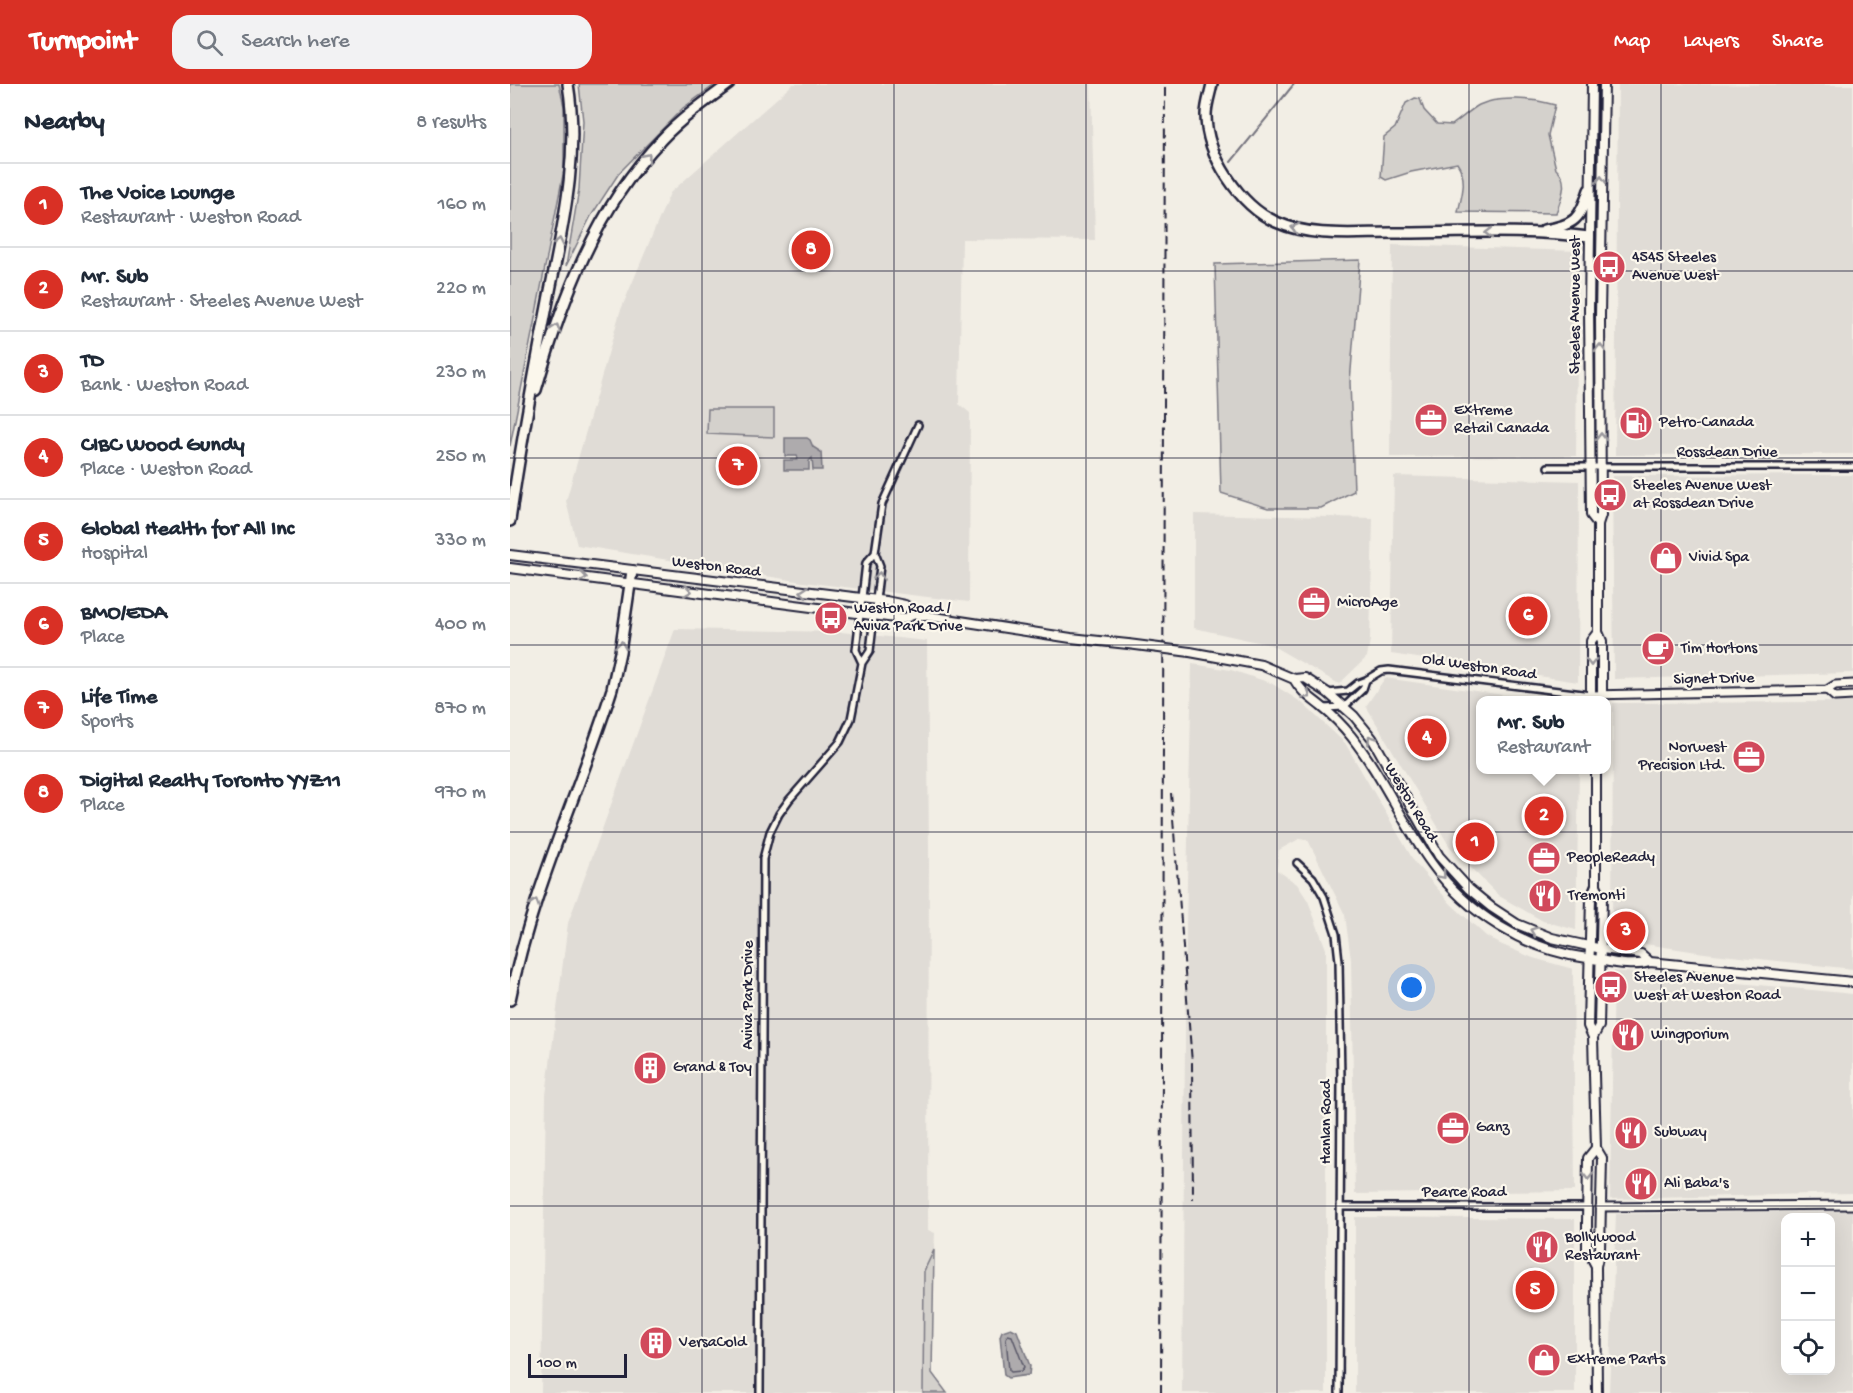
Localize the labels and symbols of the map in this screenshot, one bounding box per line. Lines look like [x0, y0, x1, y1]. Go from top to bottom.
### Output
one-way arrow [640, 153, 651, 164]
one-way arrow [1595, 175, 1608, 184]
one-way arrow [1290, 222, 1300, 235]
one-way arrow [1485, 227, 1494, 239]
pin: 8 [792, 228, 830, 272]
street label: Steeles Avenue West [1567, 234, 1586, 374]
one-way arrow [552, 237, 565, 247]
bus stop icon: 4545 Steeles Avenue West [1591, 249, 1627, 285]
place label: 4545 Steeles Avenue West [1632, 249, 1720, 286]
one-way arrow [549, 323, 561, 334]
one-way arrow [1594, 343, 1606, 352]
office icon: Extreme Retail Canada [1413, 402, 1449, 438]
place label: Extreme Retail Canada [1454, 402, 1550, 439]
fuel station icon: Petro-Canada [1618, 405, 1654, 441]
place label: Petro-Canada [1658, 414, 1755, 433]
one-way arrow [1595, 432, 1607, 441]
pin: 7 [718, 444, 758, 488]
street label: Rossdean Drive [1676, 444, 1778, 463]
bus stop icon: Steeles Avenue West at Rossdean Drive [1592, 477, 1628, 513]
place label: Steeles Avenue West at Rossdean Drive [1633, 477, 1773, 514]
shop icon: Vivid Spa [1648, 540, 1684, 576]
place label: Vivid Spa [1688, 549, 1750, 568]
street label: Weston Road [671, 553, 763, 583]
one-way arrow [578, 570, 587, 582]
one-way arrow [872, 571, 885, 581]
one-way arrow [684, 585, 693, 597]
office icon: MicroAge [1296, 585, 1332, 621]
one-way arrow [799, 586, 808, 599]
place label: MicroAge [1337, 594, 1399, 613]
pin: 6 [1508, 594, 1548, 638]
bus stop icon: Weston Road / Aviva Park Drive [813, 600, 849, 636]
place label: Weston Road / Aviva Park Drive [854, 600, 964, 637]
cafe icon: Tim Hortons [1640, 631, 1676, 667]
one-way arrow [615, 640, 627, 649]
place label: Tim Hortons [1680, 640, 1758, 659]
street label: Old Weston Road [1421, 651, 1539, 686]
one-way arrow [1585, 658, 1597, 667]
street label: Signet Drive [1673, 670, 1755, 690]
one-way arrow [1300, 687, 1311, 698]
pin: 4 [1408, 716, 1446, 760]
one-way arrow [1367, 735, 1379, 745]
place label: Norwest Precision Ltd. [1638, 739, 1727, 776]
office icon: Norwest Precision Ltd. [1731, 739, 1767, 775]
street label: Weston Road [1379, 760, 1442, 847]
pin: 2 [1524, 794, 1564, 838]
pin: 1 [1456, 820, 1494, 864]
office icon: PeopleReady [1526, 840, 1562, 876]
place label: PeopleReady [1566, 849, 1655, 868]
one-way arrow [1435, 868, 1446, 879]
restaurant icon: Tremonti [1527, 878, 1563, 914]
place label: Tremonti [1567, 887, 1625, 906]
one-way arrow [528, 898, 541, 909]
pin: 3 [1606, 908, 1646, 954]
one-way arrow [1529, 925, 1540, 938]
street label: Aviva Park Drive [740, 940, 759, 1049]
bus stop icon: Steeles Avenue West at Weston Road [1593, 969, 1629, 1005]
place label: Steeles Avenue West at Weston Road [1634, 969, 1782, 1006]
your location [1397, 973, 1426, 1002]
restaurant icon: Wingporium [1610, 1017, 1646, 1053]
place label: Wingporium [1651, 1026, 1730, 1045]
building icon: Grand & Toy [632, 1050, 668, 1086]
place label: Grand & Toy [673, 1059, 752, 1078]
street label: Hanlan Road [1318, 1078, 1337, 1164]
office icon: Ganz [1435, 1110, 1471, 1146]
restaurant icon: Subway [1613, 1115, 1649, 1151]
place label: Ganz [1476, 1119, 1511, 1138]
place label: Subway [1654, 1124, 1707, 1143]
restaurant icon: Ali Baba's [1623, 1166, 1659, 1202]
one-way arrow [1582, 1172, 1594, 1181]
place label: Ali Baba's [1664, 1175, 1730, 1194]
street label: Pearce Road [1421, 1184, 1508, 1203]
restaurant icon: Bollywood Restaurant [1524, 1229, 1560, 1265]
place label: Bollywood Restaurant [1564, 1229, 1641, 1266]
pin: 5 [1516, 1268, 1554, 1312]
building icon: VersaCold [638, 1325, 674, 1361]
place label: VersaCold [678, 1334, 748, 1353]
shop icon: Extreme Parts [1526, 1342, 1562, 1378]
scale bar [528, 1351, 627, 1378]
place label: Extreme Parts [1567, 1351, 1666, 1370]

